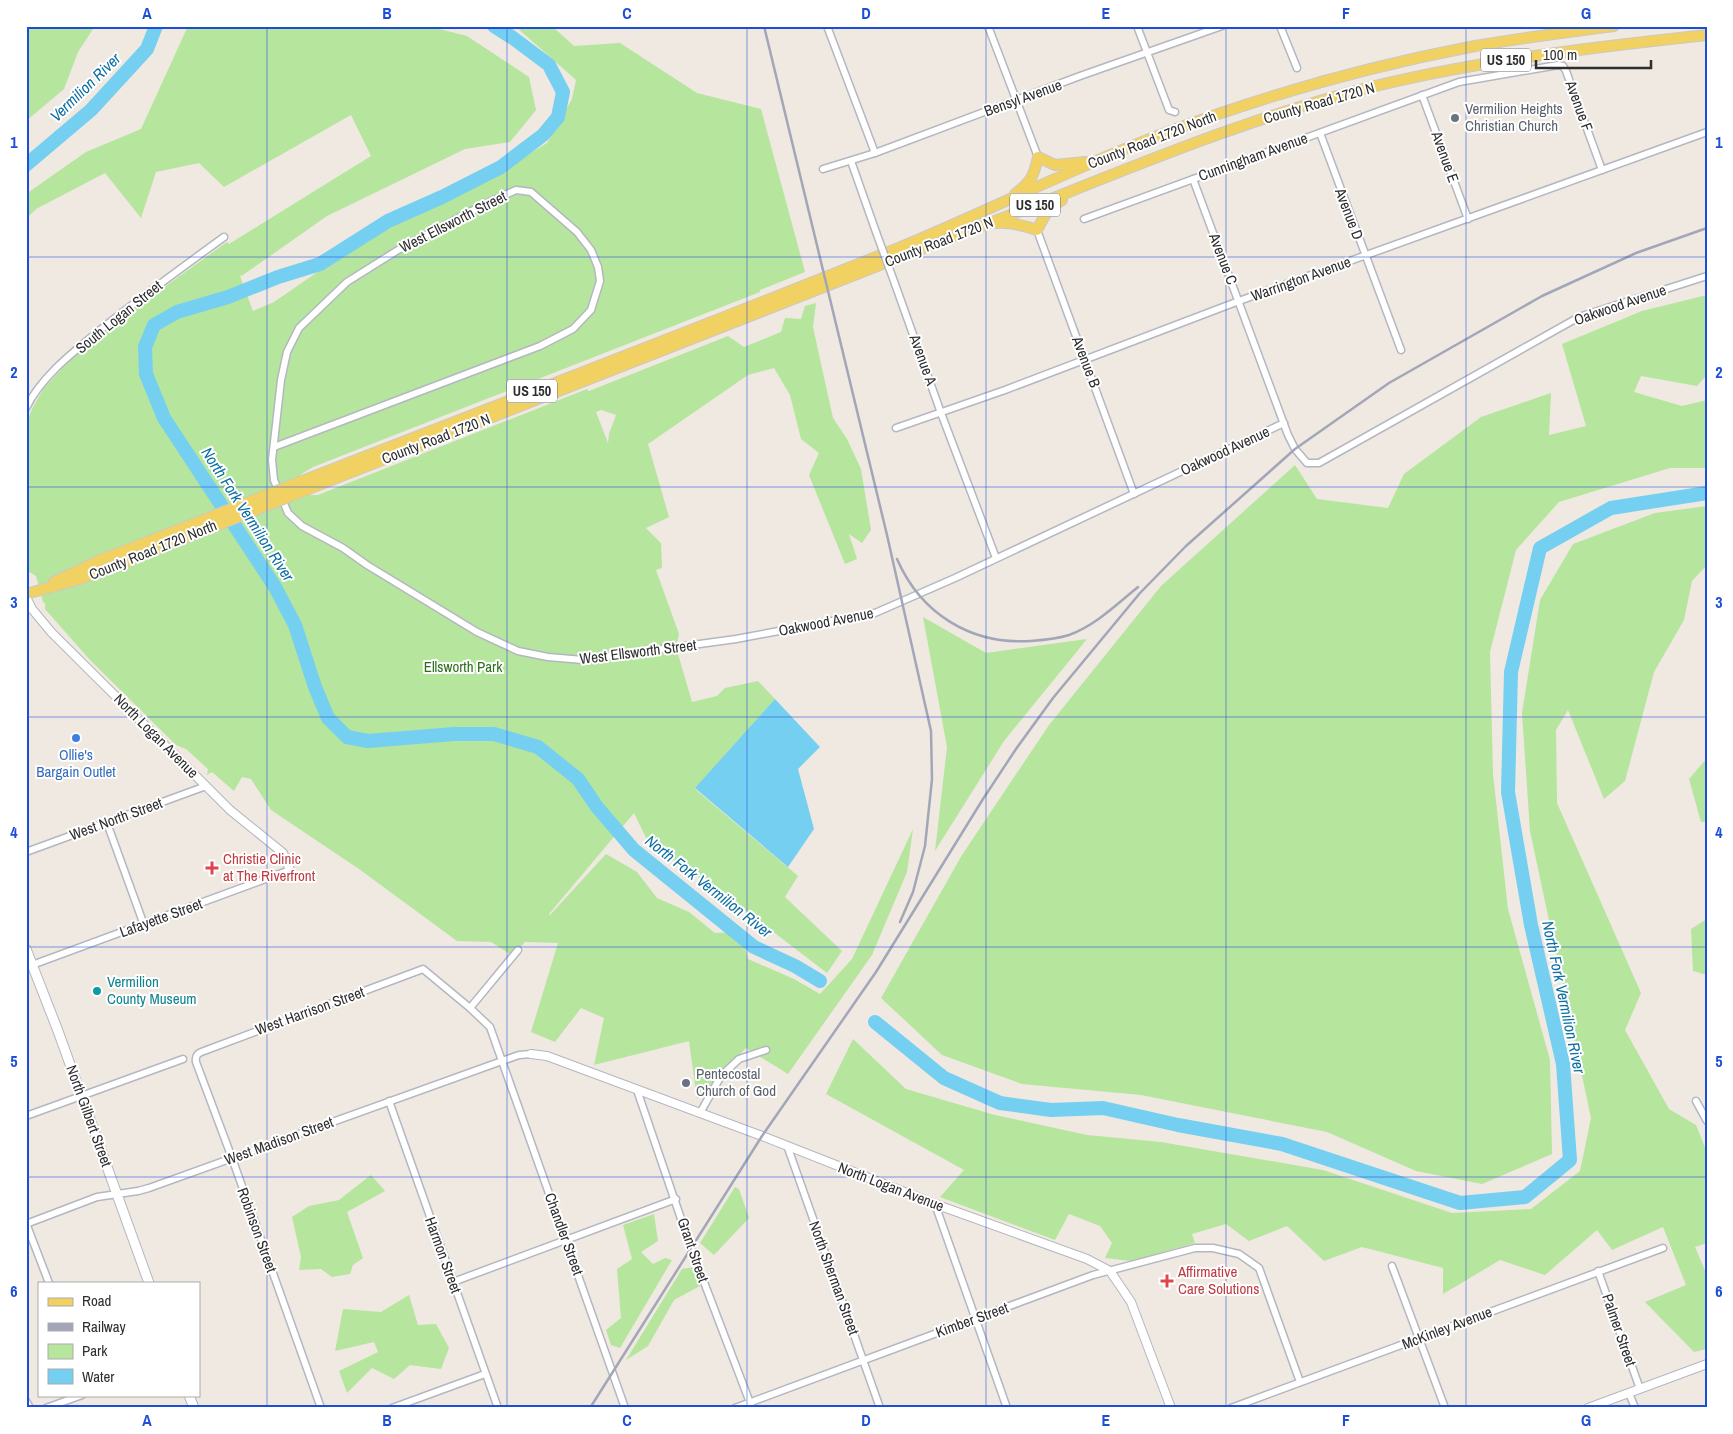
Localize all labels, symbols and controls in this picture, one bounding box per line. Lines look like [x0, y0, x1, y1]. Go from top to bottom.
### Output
text: A [142, 2, 152, 24]
text: B [382, 2, 392, 24]
text: C [622, 2, 632, 24]
text: D [861, 2, 871, 24]
text: E [1102, 2, 1111, 24]
text: F [1342, 2, 1350, 24]
text: G [1581, 2, 1591, 24]
scale bar [1536, 38, 1650, 70]
text: 100 m [1543, 44, 1577, 65]
water label: Vermilion River [45, 47, 126, 126]
road number: US 150 [1481, 48, 1531, 72]
street label: Bensyl Avenue [981, 74, 1065, 121]
street label: County Road 1720 N [1261, 77, 1377, 128]
street label: Avenue F [1560, 77, 1598, 134]
place label: Vermilion Heights Christian Church [1465, 98, 1563, 136]
street label: County Road 1720 North [1085, 105, 1219, 174]
marker: Vermilion Heights Christian Church [1449, 112, 1461, 124]
street label: Cunningham Avenue [1195, 127, 1310, 186]
street label: Avenue E [1426, 127, 1464, 185]
text: 1 [10, 131, 18, 153]
text: 1 [1715, 131, 1723, 153]
street label: Avenue D [1330, 184, 1369, 243]
street label: West Ellsworth Street [396, 185, 510, 258]
road number: US 150 [1010, 194, 1060, 216]
street label: County Road 1720 N [881, 211, 996, 272]
street label: Avenue C [1204, 229, 1243, 288]
street label: Warrington Avenue [1248, 251, 1354, 306]
street label: South Logan Street [71, 275, 167, 358]
street label: Oakwood Avenue [1571, 279, 1669, 330]
street label: Avenue A [904, 331, 943, 389]
street label: Avenue B [1067, 332, 1106, 390]
text: 2 [10, 361, 18, 383]
text: 2 [1715, 361, 1723, 383]
road number: US 150 [507, 380, 557, 402]
street label: County Road 1720 N [378, 408, 493, 469]
street label: Oakwood Avenue [1177, 421, 1273, 480]
water label: North Fork Vermilion River [196, 443, 300, 586]
street label: County Road 1720 North [86, 514, 220, 585]
text: 3 [10, 591, 18, 613]
text: 3 [1715, 591, 1723, 613]
street label: Oakwood Avenue [777, 602, 875, 641]
street label: West Ellsworth Street [578, 634, 698, 669]
park label: Ellsworth Park [424, 656, 503, 677]
street label: North Logan Avenue [109, 689, 203, 783]
marker: Ollie's Bargain Outlet [70, 732, 82, 744]
place label: Ollie's Bargain Outlet [36, 744, 116, 782]
street label: West North Street [66, 792, 166, 845]
text: 4 [10, 821, 18, 843]
text: 4 [1715, 821, 1723, 843]
water label: North Fork Vermilion River [641, 829, 777, 943]
place label: Christie Clinic at The Riverfront [223, 848, 316, 886]
marker: Christie Clinic at The Riverfront [205, 861, 219, 875]
street label: Lafayette Street [116, 893, 206, 942]
water label: North Fork Vermilion River [1537, 919, 1591, 1076]
place label: Vermilion County Museum [107, 971, 197, 1009]
street label: West Harrison Street [252, 981, 368, 1040]
marker: Vermilion County Museum [91, 985, 103, 997]
text: 5 [10, 1050, 18, 1072]
text: 5 [1715, 1050, 1723, 1072]
street label: North Gilbert Street [61, 1062, 118, 1170]
place label: Pentecostal Church of God [696, 1063, 776, 1101]
marker: Pentecostal Church of God [680, 1077, 692, 1089]
street label: West Madison Street [221, 1111, 337, 1170]
street label: North Logan Avenue [835, 1157, 947, 1216]
street label: Robinson Street [232, 1184, 283, 1276]
street label: Chandler Street [540, 1190, 589, 1278]
street label: Harmon Street [420, 1214, 467, 1297]
street label: Grant Street [673, 1215, 714, 1285]
street label: North Sherman Street [804, 1218, 865, 1338]
place label: Affirmative Care Solutions [1177, 1261, 1259, 1299]
marker: Affirmative Care Solutions [1160, 1274, 1174, 1288]
text: 6 [10, 1280, 18, 1302]
text: 6 [1715, 1280, 1723, 1302]
legend [38, 1282, 200, 1396]
text: Road [82, 1290, 111, 1311]
street label: Palmer Street [1597, 1291, 1642, 1369]
street label: Kimber Street [933, 1296, 1012, 1342]
street label: McKinley Avenue [1399, 1301, 1495, 1354]
text: Railway [82, 1316, 127, 1337]
text: Park [82, 1340, 108, 1361]
text: Water [82, 1366, 114, 1387]
text: A [142, 1409, 152, 1431]
text: B [382, 1409, 392, 1431]
text: C [622, 1409, 632, 1431]
text: D [861, 1409, 871, 1431]
text: E [1102, 1409, 1111, 1431]
text: F [1342, 1409, 1350, 1431]
text: G [1581, 1409, 1591, 1431]

